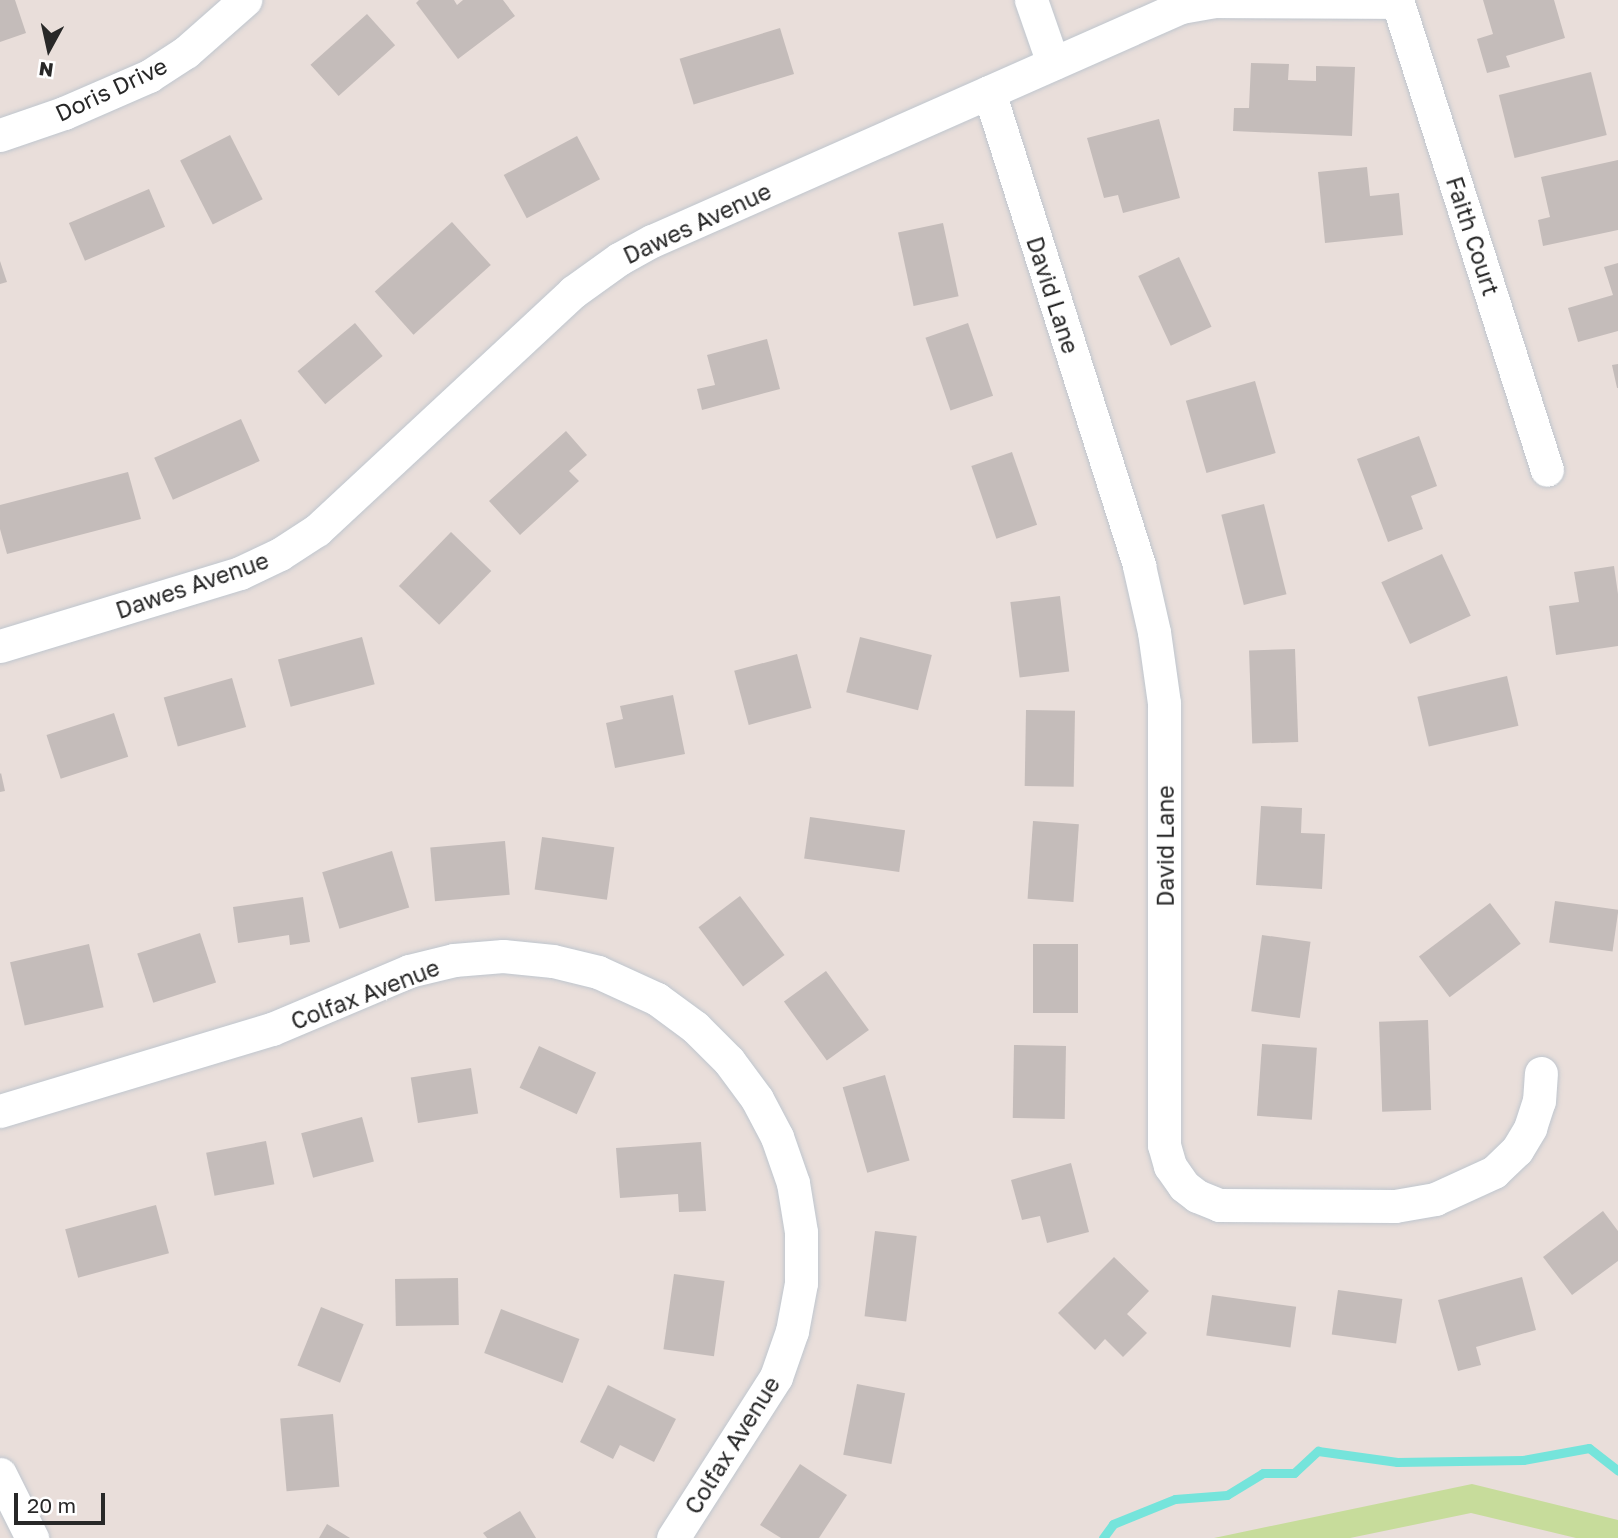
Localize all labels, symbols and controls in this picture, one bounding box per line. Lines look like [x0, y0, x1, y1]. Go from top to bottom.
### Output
north arrow [14, 14, 84, 84]
street label: Doris Drive [51, 51, 171, 127]
text: N [37, 58, 55, 83]
street label: Faith Court [1441, 173, 1505, 299]
street label: Dawes Avenue [619, 177, 775, 269]
street label: David Lane [1021, 233, 1085, 357]
street label: Dawes Avenue [112, 546, 272, 624]
street label: David Lane [1151, 785, 1179, 907]
street label: Colfax Avenue [287, 953, 443, 1035]
street label: Colfax Avenue [679, 1371, 785, 1519]
scale bar [18, 1478, 108, 1522]
text: 20 m [27, 1492, 76, 1518]

